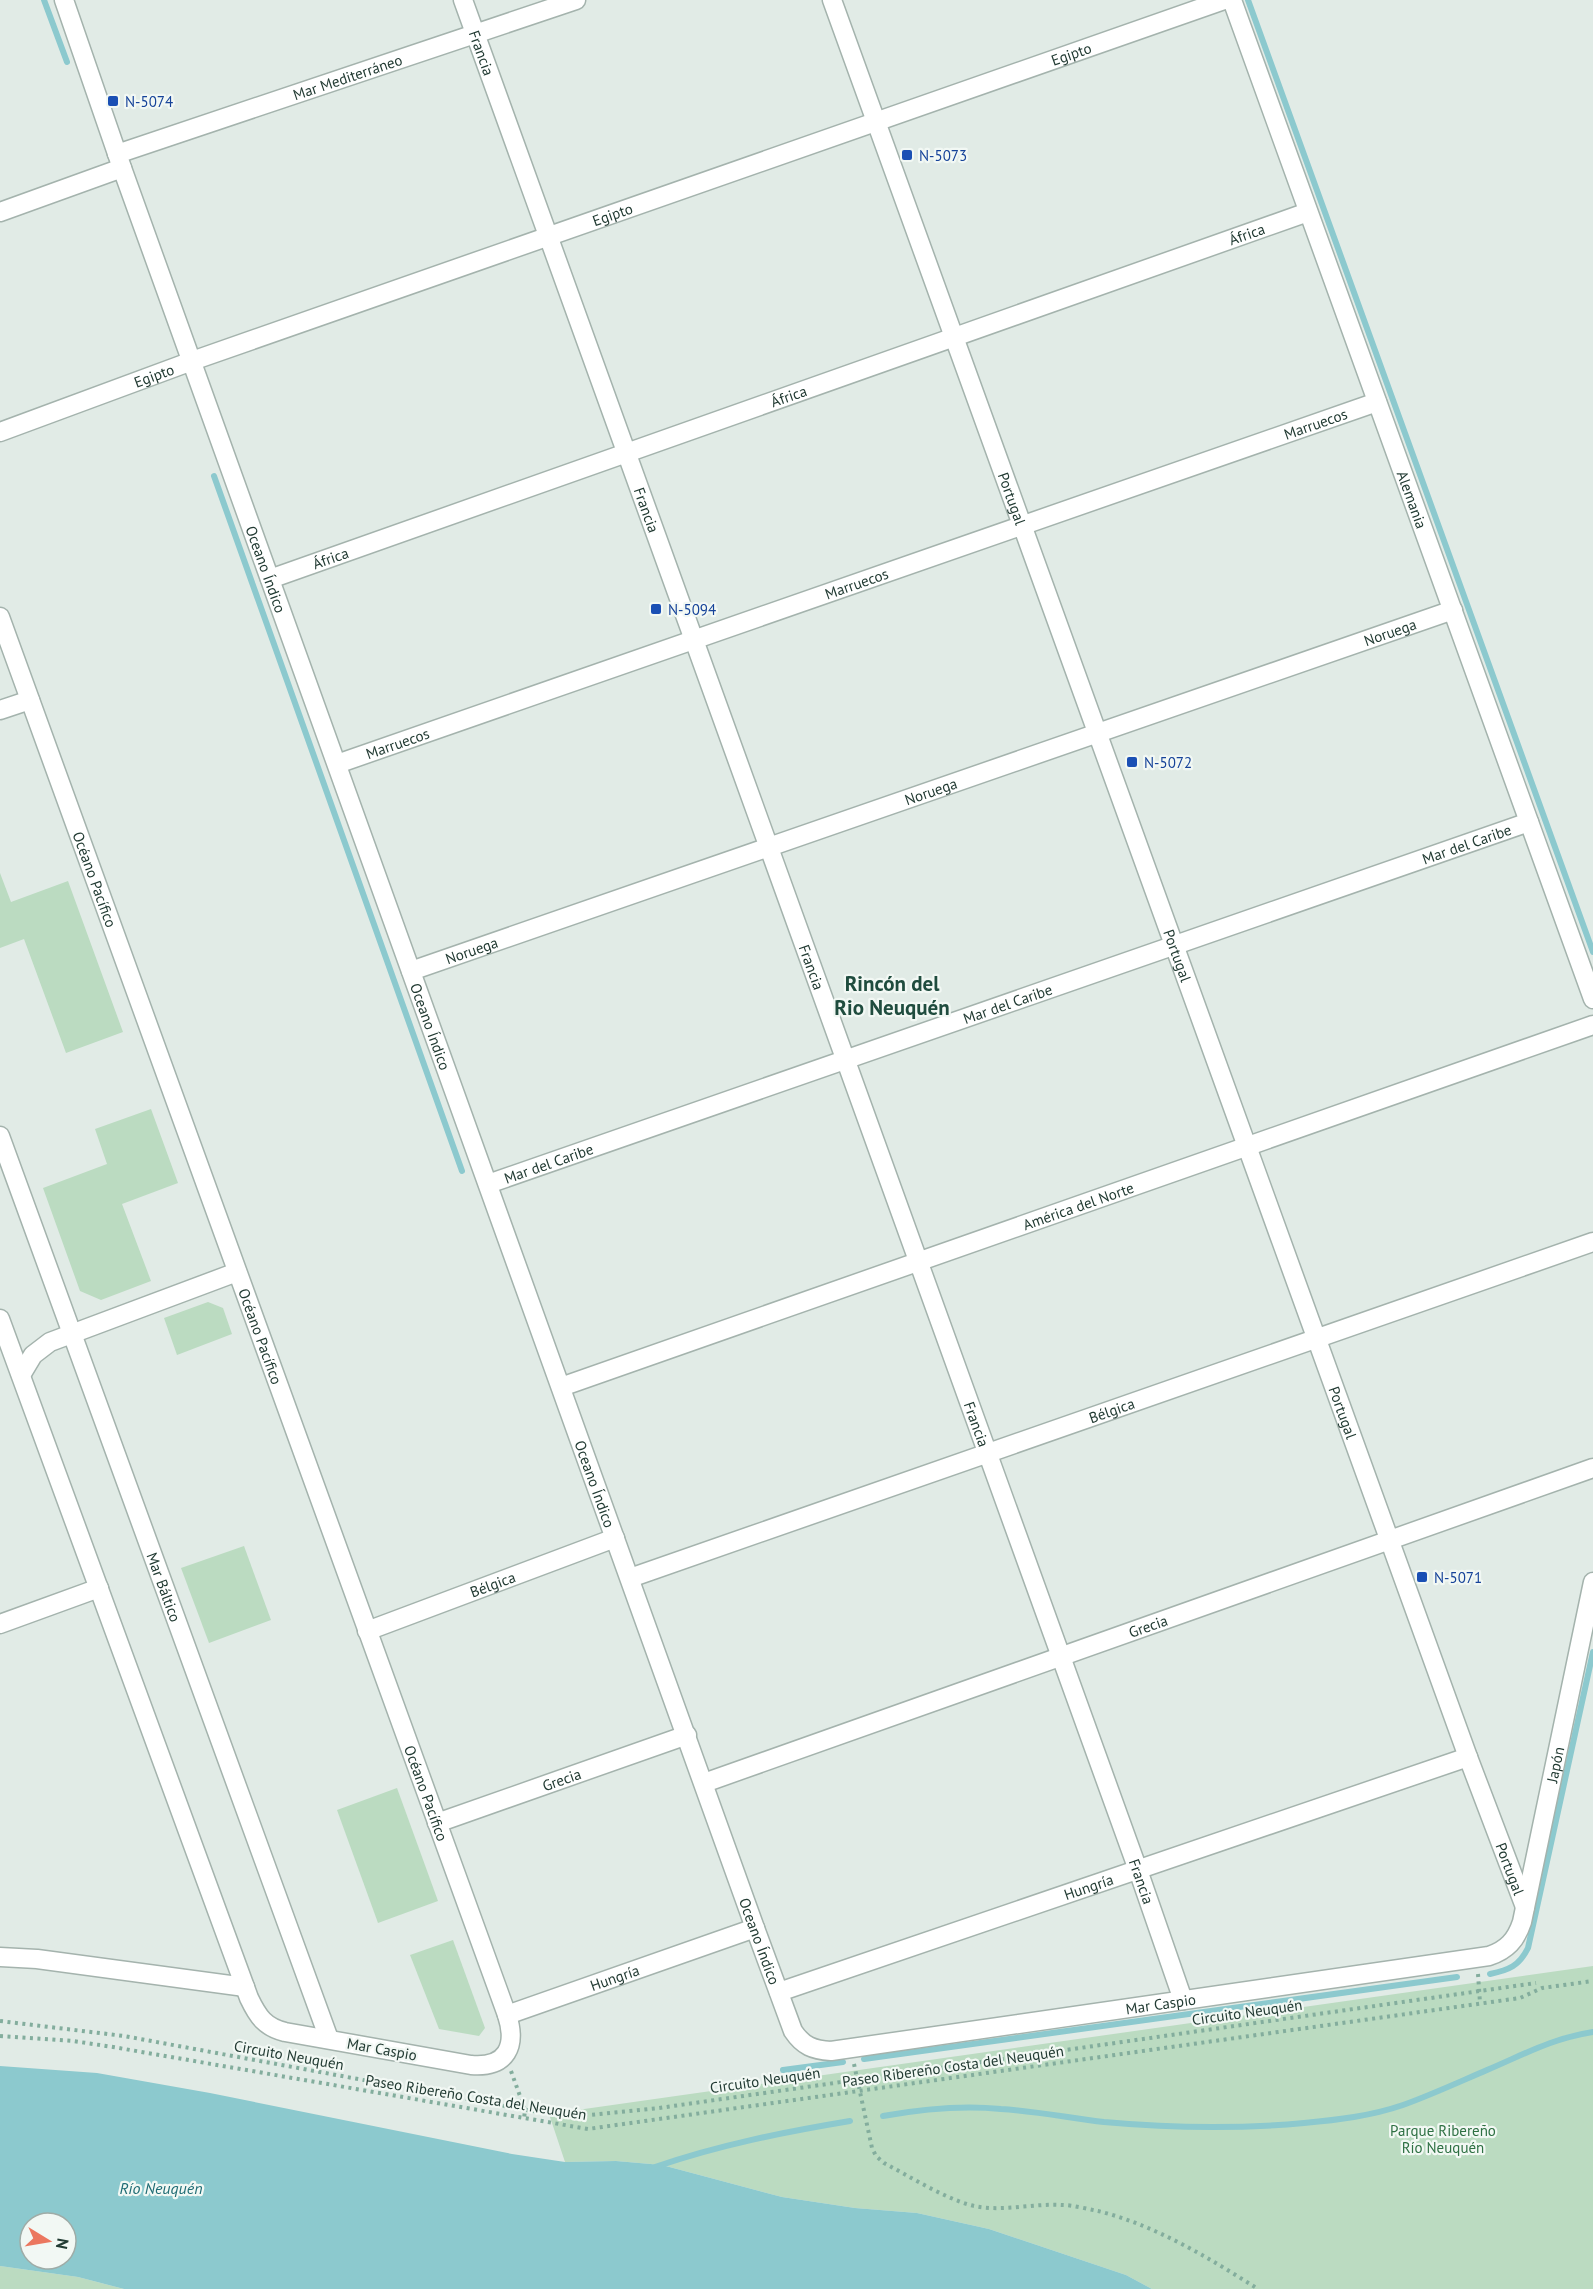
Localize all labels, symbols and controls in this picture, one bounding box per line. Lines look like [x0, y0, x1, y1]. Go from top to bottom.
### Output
street label: Francia [465, 27, 499, 78]
street label: Egipto [1048, 38, 1094, 69]
street label: Mar Mediterráneo [290, 50, 404, 104]
place label: N-5074 [125, 92, 173, 111]
marker: N-5074 [106, 94, 120, 108]
place label: N-5073 [919, 146, 967, 165]
marker: N-5073 [900, 148, 914, 162]
street label: Egipto [590, 198, 635, 230]
street label: África [1226, 219, 1267, 249]
street label: Egipto [131, 359, 176, 391]
street label: África [768, 381, 809, 411]
street label: Marruecos [1281, 404, 1350, 443]
street label: Alemania [1393, 468, 1432, 531]
street label: Portugal [994, 469, 1031, 528]
street label: Francia [630, 485, 664, 535]
street label: Oceano Índico [242, 523, 291, 615]
street label: África [310, 543, 351, 573]
street label: Marruecos [822, 563, 891, 603]
place label: N-5094 [668, 600, 716, 619]
marker: N-5094 [649, 602, 663, 616]
street label: Noruega [1361, 614, 1419, 650]
street label: Marruecos [363, 723, 432, 763]
place label: N-5072 [1144, 753, 1192, 772]
marker: N-5072 [1125, 755, 1139, 769]
street label: Noruega [902, 773, 959, 809]
street label: Mar del Caribe [1419, 819, 1514, 868]
street label: Océano Pacífico [69, 829, 121, 930]
street label: Portugal [1160, 926, 1196, 985]
street label: Noruega [443, 932, 500, 968]
street label: Francia [795, 942, 829, 992]
district label: Rincón del Rio Neuquén [834, 970, 950, 1021]
street label: Mar del Caribe [960, 979, 1055, 1028]
street label: Oceano Índico [406, 980, 455, 1073]
street label: Mar del Caribe [501, 1139, 596, 1187]
street label: América del Norte [1020, 1177, 1136, 1234]
street label: Océano Pacífico [235, 1286, 287, 1387]
street label: Portugal [1325, 1383, 1362, 1442]
street label: Bélgica [1086, 1393, 1137, 1427]
street label: Francia [960, 1399, 994, 1449]
street label: Oceano Índico [571, 1438, 620, 1530]
street label: Mar Báltico [143, 1550, 186, 1624]
street label: Bélgica [467, 1567, 518, 1601]
place label: N-5071 [1434, 1568, 1482, 1587]
marker: N-5071 [1415, 1570, 1429, 1584]
street label: Grecia [1126, 1610, 1170, 1641]
street label: Océano Pacífico [400, 1742, 453, 1844]
street label: Japón [1542, 1745, 1568, 1785]
street label: Grecia [539, 1764, 584, 1795]
street label: Portugal [1492, 1840, 1529, 1898]
street label: Francia [1125, 1856, 1159, 1906]
street label: Hungría [1061, 1869, 1116, 1904]
street label: Oceano Índico [735, 1895, 785, 1987]
street label: Hungría [587, 1960, 642, 1995]
street label: Mar Caspio [1124, 1989, 1197, 2018]
street label: Circuito Neuquén [1191, 1995, 1303, 2029]
street label: Mar Caspio [346, 2034, 418, 2064]
street label: Circuito Neuquén [233, 2036, 345, 2074]
street label: Paseo Ribereño Costa del Neuquén [841, 2041, 1065, 2091]
street label: Circuito Neuquén [709, 2063, 821, 2097]
street label: Paseo Ribereño Costa del Neuquén [364, 2070, 588, 2124]
park label: Parque Ribereño Río Neuquén [1390, 2121, 1496, 2157]
water label: Río Neuquén [119, 2178, 203, 2198]
north arrow [18, 2211, 78, 2271]
text: N [52, 2237, 74, 2251]

